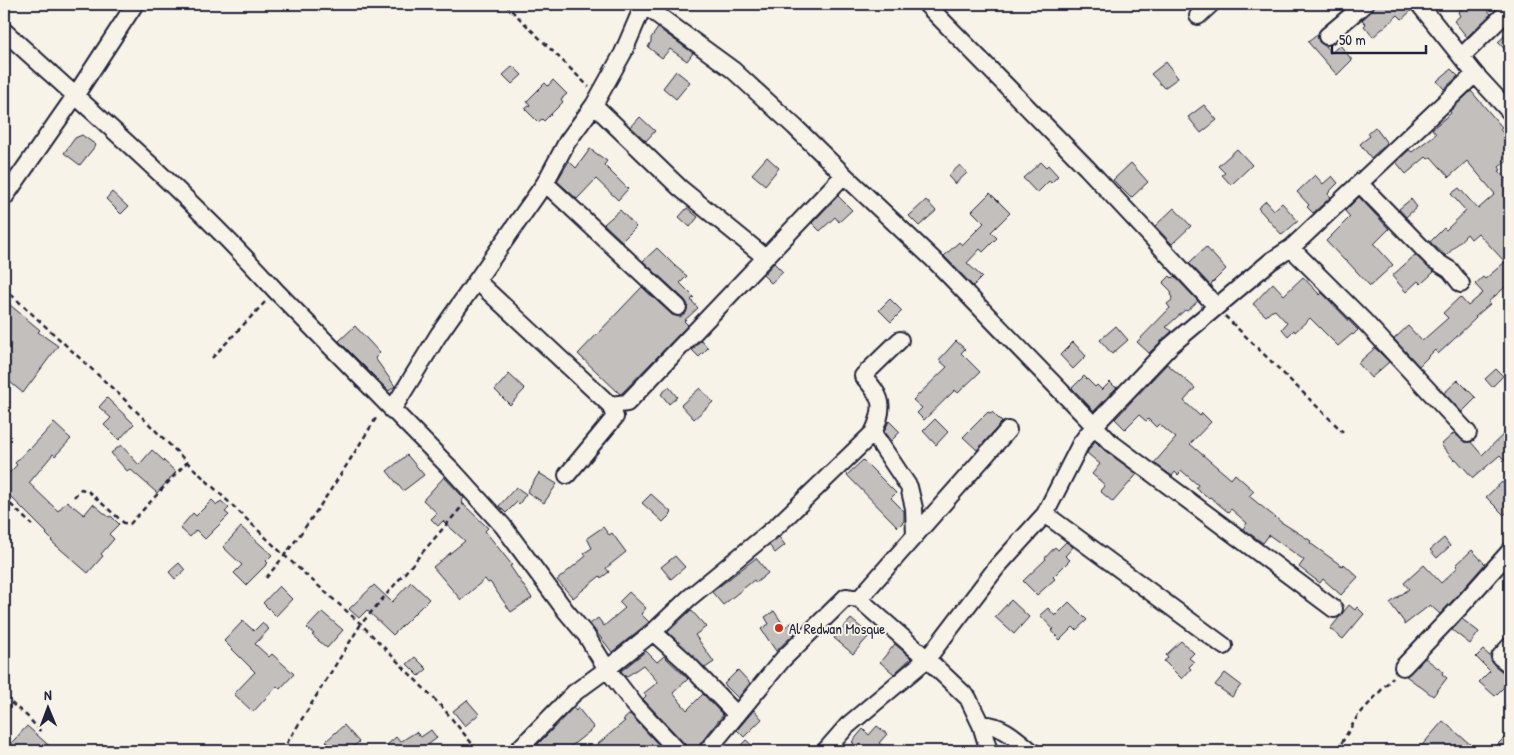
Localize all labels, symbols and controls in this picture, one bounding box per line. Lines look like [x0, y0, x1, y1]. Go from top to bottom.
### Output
scale bar [1332, 22, 1425, 54]
text: 50 m [1339, 29, 1366, 50]
place label: Al Redwan Mosque [789, 618, 885, 639]
marker: Al Redwan Mosque [773, 622, 785, 634]
north arrow [22, 682, 72, 732]
text: N [44, 685, 52, 704]

